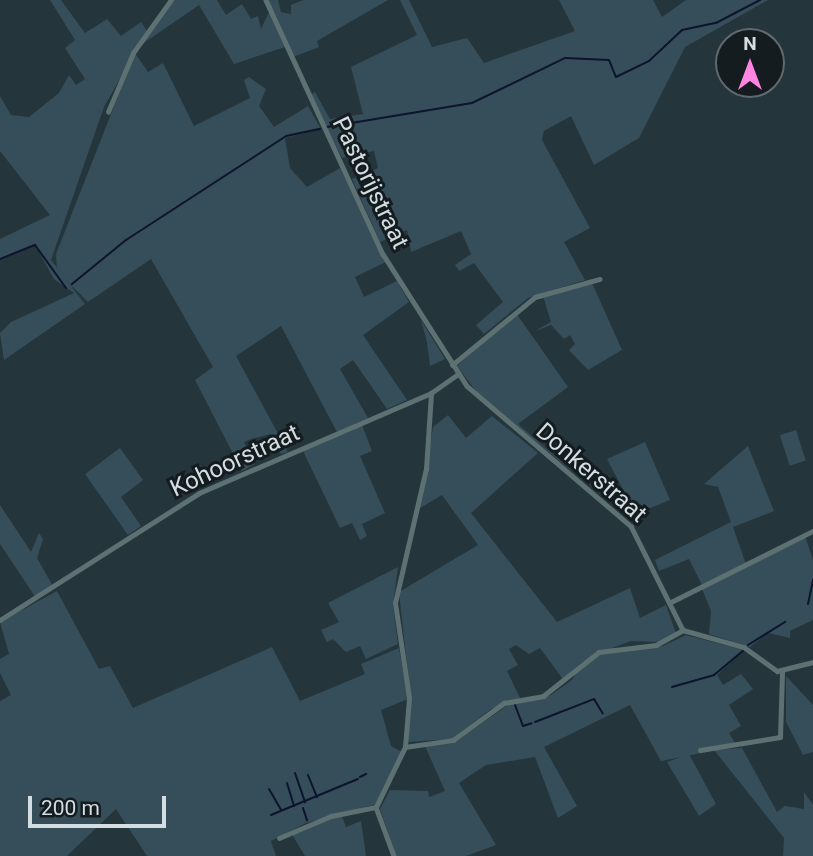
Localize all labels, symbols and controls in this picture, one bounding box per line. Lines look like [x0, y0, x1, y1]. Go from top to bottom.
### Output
north arrow [715, 28, 785, 98]
text: N [743, 32, 757, 55]
street label: Pastorijstraat [326, 112, 414, 254]
street label: Donkerstraat [530, 417, 652, 529]
street label: Kohoorstraat [166, 419, 304, 503]
scale bar [32, 782, 170, 826]
text: 200 m [41, 796, 100, 820]

